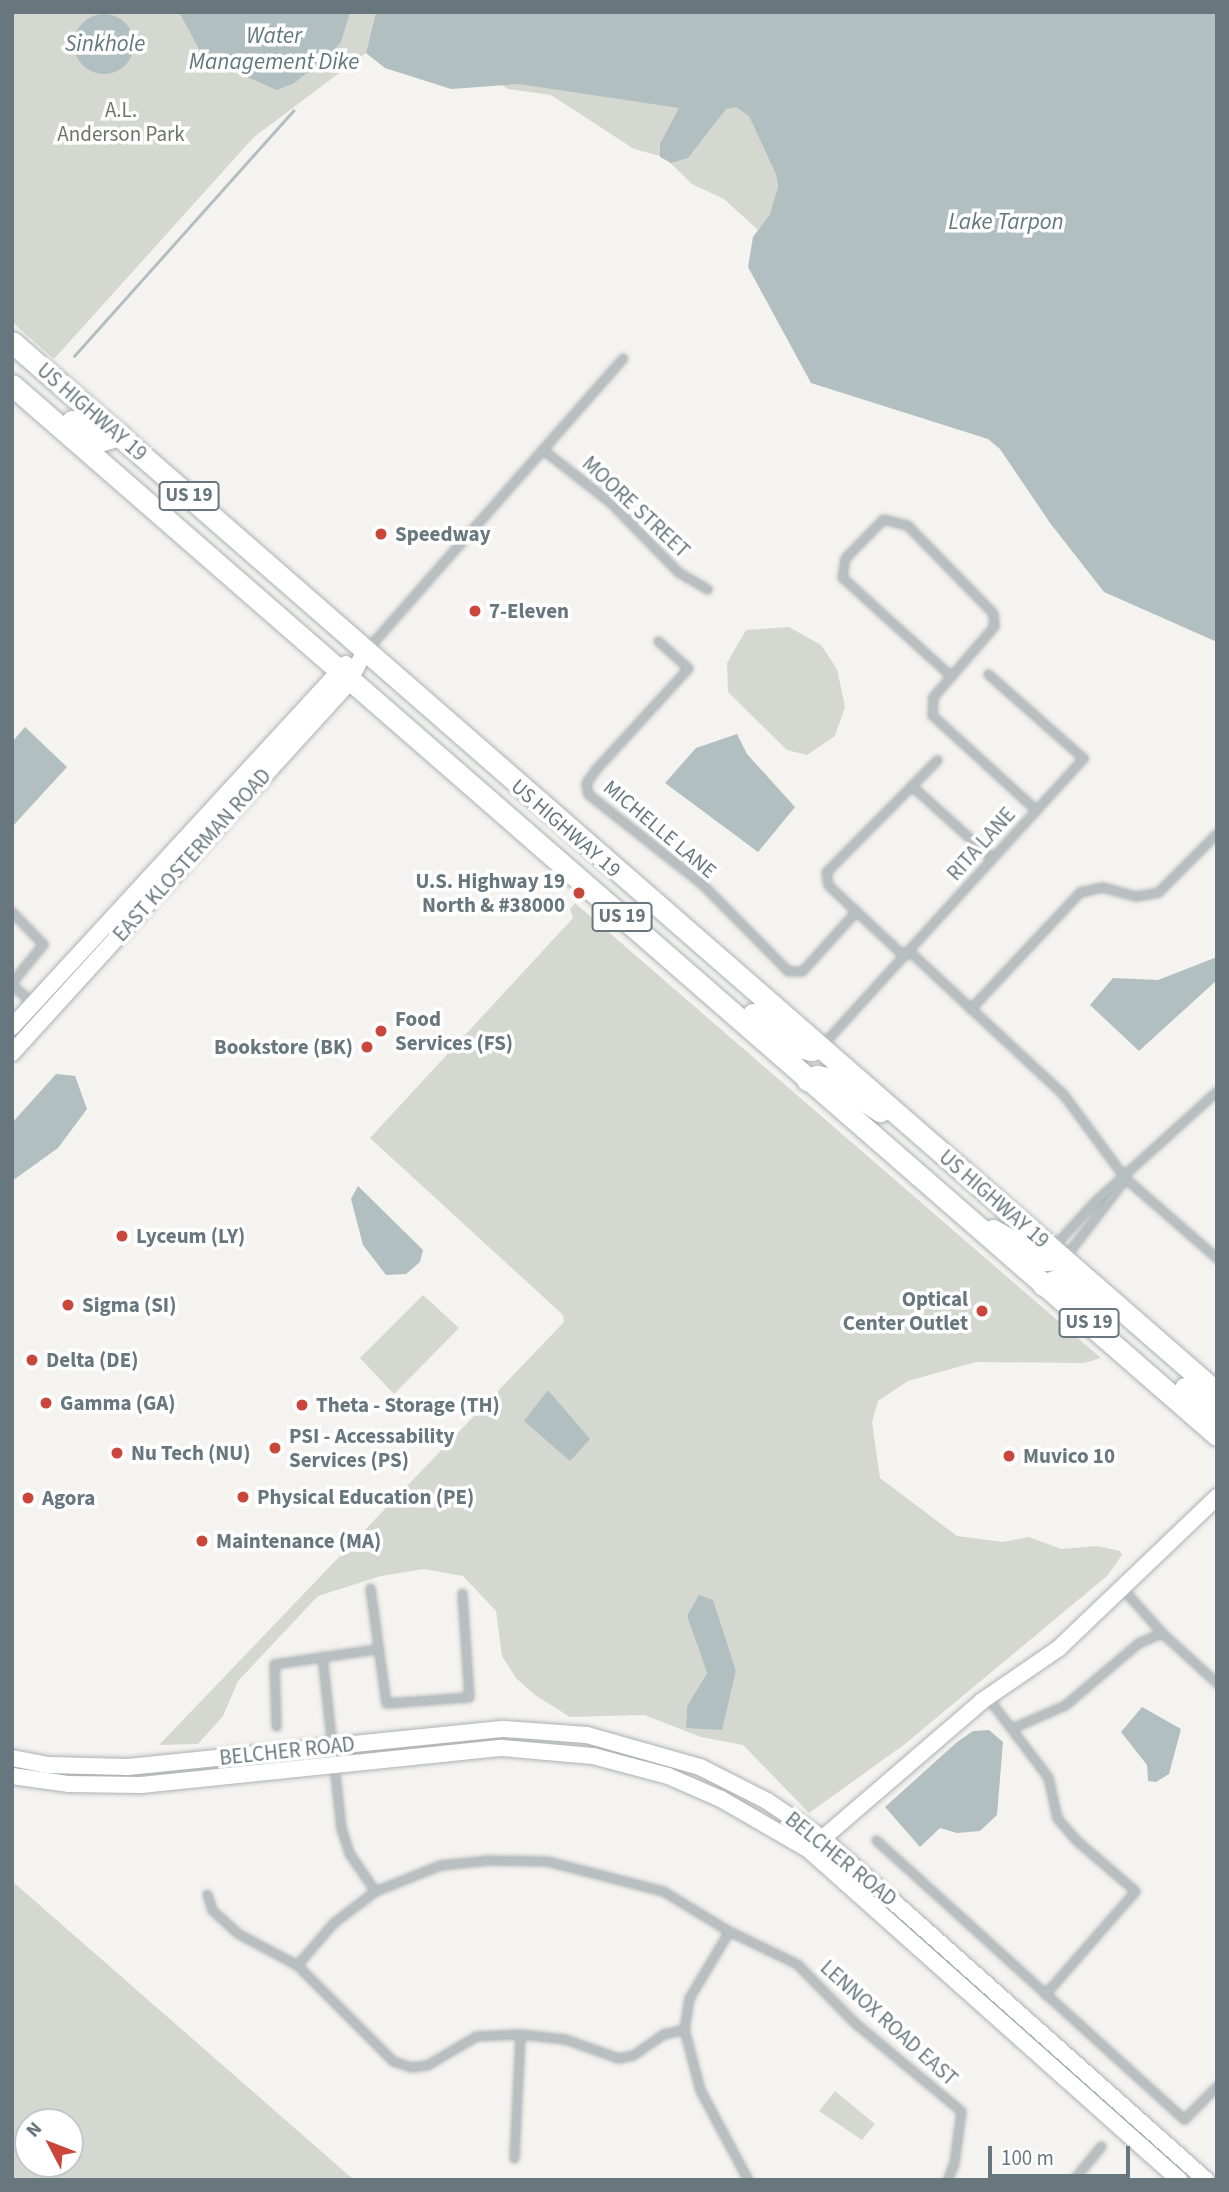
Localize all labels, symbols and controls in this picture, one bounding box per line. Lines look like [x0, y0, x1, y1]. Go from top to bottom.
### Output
water label: Water Management Dike [189, 22, 359, 76]
water label: Sinkhole [65, 30, 145, 58]
park label: A.L. Anderson Park [57, 97, 185, 147]
water label: Lake Tarpon [948, 208, 1064, 236]
street label: US HIGHWAY 19 [32, 357, 152, 467]
street label: MOORE STREET [577, 451, 695, 563]
road number: US 19 [158, 481, 220, 512]
place label: Speedway [395, 521, 491, 547]
marker: Speedway [373, 526, 389, 542]
place label: 7-Eleven [489, 598, 569, 624]
marker: 7-Eleven [467, 603, 483, 619]
street label: EAST KLOSTERMAN ROAD [108, 763, 276, 947]
street label: US HIGHWAY 19 [506, 773, 626, 883]
street label: MICHELLE LANE [598, 775, 722, 883]
street label: RITA LANE [942, 802, 1020, 886]
place label: U.S. Highway 19 North & #38000 [415, 868, 565, 918]
marker: U.S. Highway 19 North & #38000 [571, 885, 587, 901]
road number: US 19 [590, 902, 654, 932]
place label: Food Services (FS) [395, 1006, 513, 1056]
marker: Food Services (FS) [373, 1023, 389, 1039]
place label: Bookstore (BK) [214, 1034, 353, 1060]
marker: Bookstore (BK) [359, 1039, 375, 1055]
street label: US HIGHWAY 19 [934, 1144, 1054, 1254]
place label: Lyceum (LY) [136, 1223, 245, 1249]
marker: Lyceum (LY) [114, 1228, 130, 1244]
place label: Optical Center Outlet [843, 1286, 968, 1336]
place label: Sigma (SI) [82, 1292, 176, 1318]
marker: Sigma (SI) [60, 1297, 76, 1313]
marker: Optical Center Outlet [974, 1303, 990, 1319]
road number: US 19 [1058, 1308, 1120, 1338]
place label: Delta (DE) [46, 1347, 138, 1373]
marker: Delta (DE) [24, 1352, 40, 1368]
place label: Gamma (GA) [60, 1390, 175, 1416]
place label: Theta - Storage (TH) [316, 1392, 500, 1418]
marker: Gamma (GA) [38, 1395, 54, 1411]
marker: Theta - Storage (TH) [294, 1397, 310, 1413]
place label: PSI - Accessability Services (PS) [289, 1423, 454, 1473]
place label: Nu Tech (NU) [131, 1440, 250, 1466]
marker: PSI - Accessability Services (PS) [267, 1440, 283, 1456]
place label: Muvico 10 [1023, 1443, 1115, 1469]
marker: Nu Tech (NU) [109, 1445, 125, 1461]
marker: Muvico 10 [1001, 1448, 1017, 1464]
place label: Physical Education (PE) [257, 1484, 474, 1510]
place label: Agora [42, 1485, 95, 1511]
marker: Physical Education (PE) [235, 1489, 251, 1505]
marker: Agora [20, 1490, 36, 1506]
place label: Maintenance (MA) [216, 1528, 381, 1554]
marker: Maintenance (MA) [194, 1533, 210, 1549]
street label: BELCHER ROAD [218, 1731, 356, 1771]
street label: BELCHER ROAD [780, 1806, 902, 1912]
street label: LENNOX ROAD EAST [815, 1955, 963, 2091]
north arrow [14, 2108, 84, 2178]
text: N [20, 2116, 49, 2144]
scale bar [991, 2132, 1133, 2176]
text: 100 m [1001, 2143, 1054, 2173]

